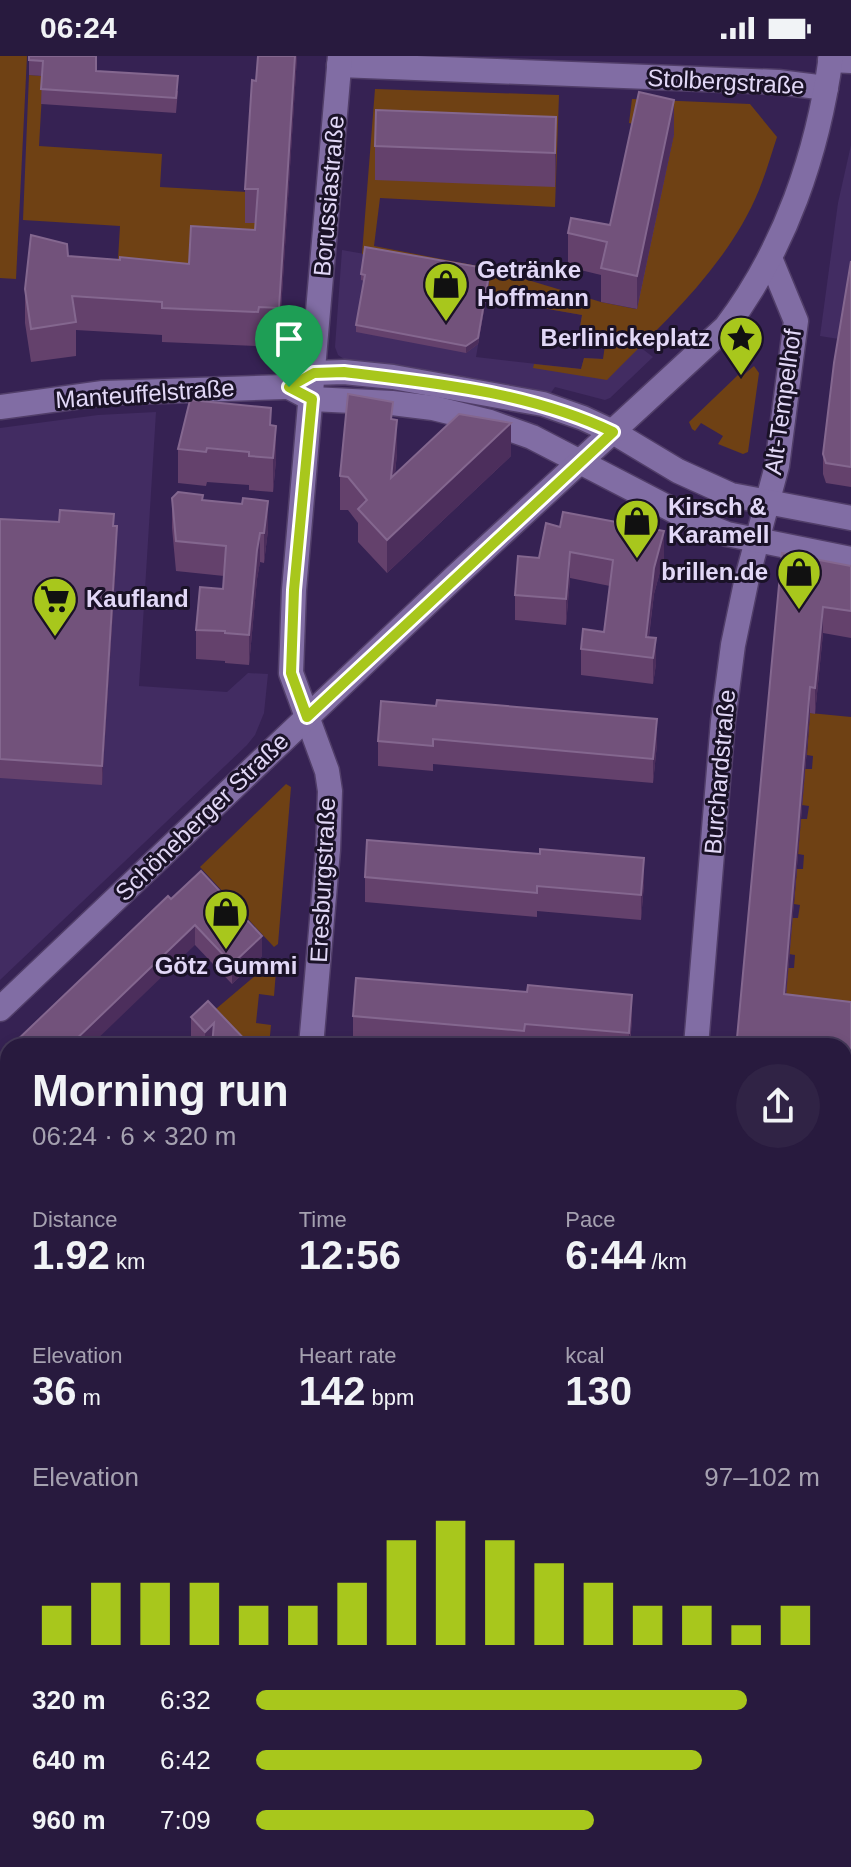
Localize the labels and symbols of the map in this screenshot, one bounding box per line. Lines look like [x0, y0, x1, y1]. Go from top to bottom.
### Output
street label: Stolbergstraße [647, 64, 805, 99]
street label: Borussiastraße [308, 114, 349, 278]
place label: Getränke Hoffmann [477, 256, 589, 311]
shop icon: Getränke Hoffmann [422, 260, 470, 323]
pin [255, 305, 323, 387]
place icon: Berlinickeplatz [717, 314, 765, 377]
place label: Berlinickeplatz [541, 324, 710, 351]
street label: Alt-Tempelhof [759, 327, 806, 476]
street label: Manteuffelstraße [54, 374, 236, 413]
place label: Kirsch & Karamell [668, 493, 769, 548]
shop icon: Kirsch & Karamell [613, 497, 661, 560]
shop icon: brillen.de [775, 548, 823, 611]
place label: brillen.de [661, 558, 768, 585]
supermarket icon: Kaufland [31, 575, 79, 638]
place label: Kaufland [86, 585, 189, 612]
street label: Burchardstraße [699, 688, 740, 856]
street label: Schöneberger Straße [110, 727, 294, 906]
street label: Eresburgstraße [305, 797, 340, 963]
shop icon: Götz Gummi [202, 888, 250, 951]
place label: Götz Gummi [155, 952, 297, 979]

